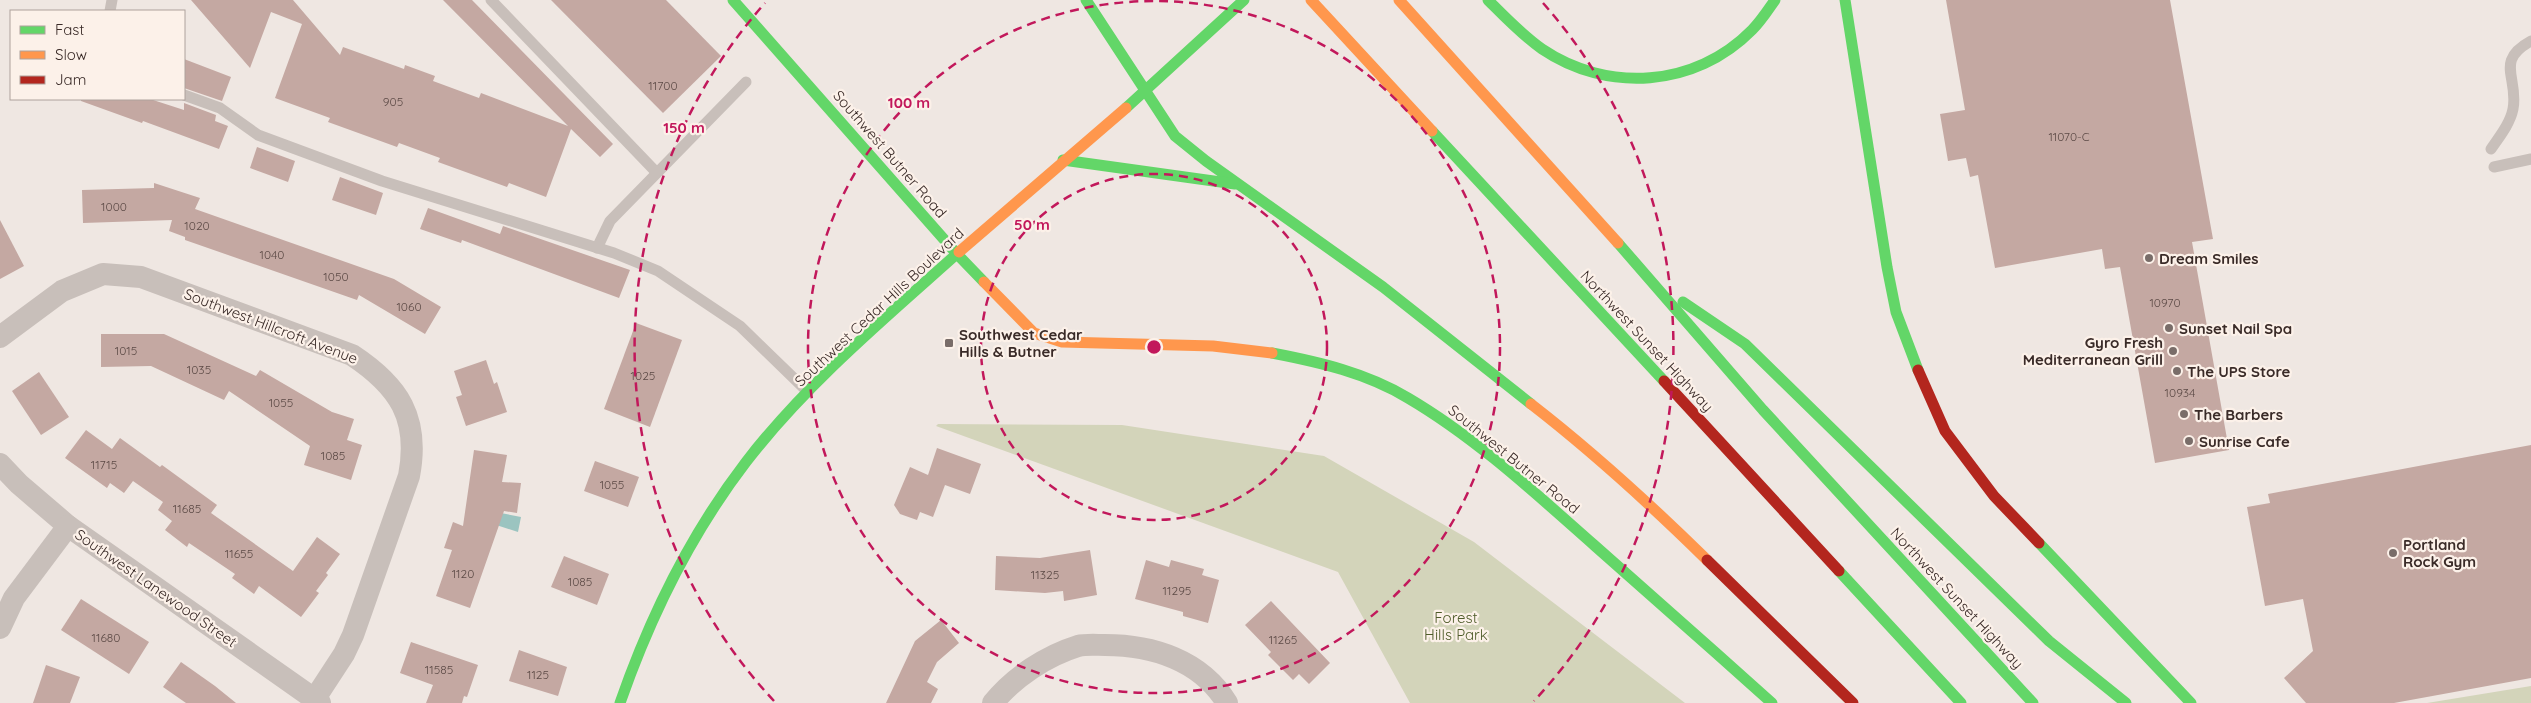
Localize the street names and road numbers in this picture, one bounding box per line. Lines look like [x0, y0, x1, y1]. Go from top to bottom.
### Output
street label: Southwest Butner Road [829, 86, 951, 222]
street label: Southwest Cedar Hills Boulevard [790, 223, 968, 391]
street label: Northwest Sunset Highway [1576, 266, 1718, 416]
street label: Southwest Hillcroft Avenue [181, 284, 361, 368]
street label: Southwest Butner Road [1445, 400, 1583, 518]
street label: Northwest Sunset Highway [1886, 523, 2028, 673]
street label: Southwest Lanewood Street [71, 525, 241, 651]

